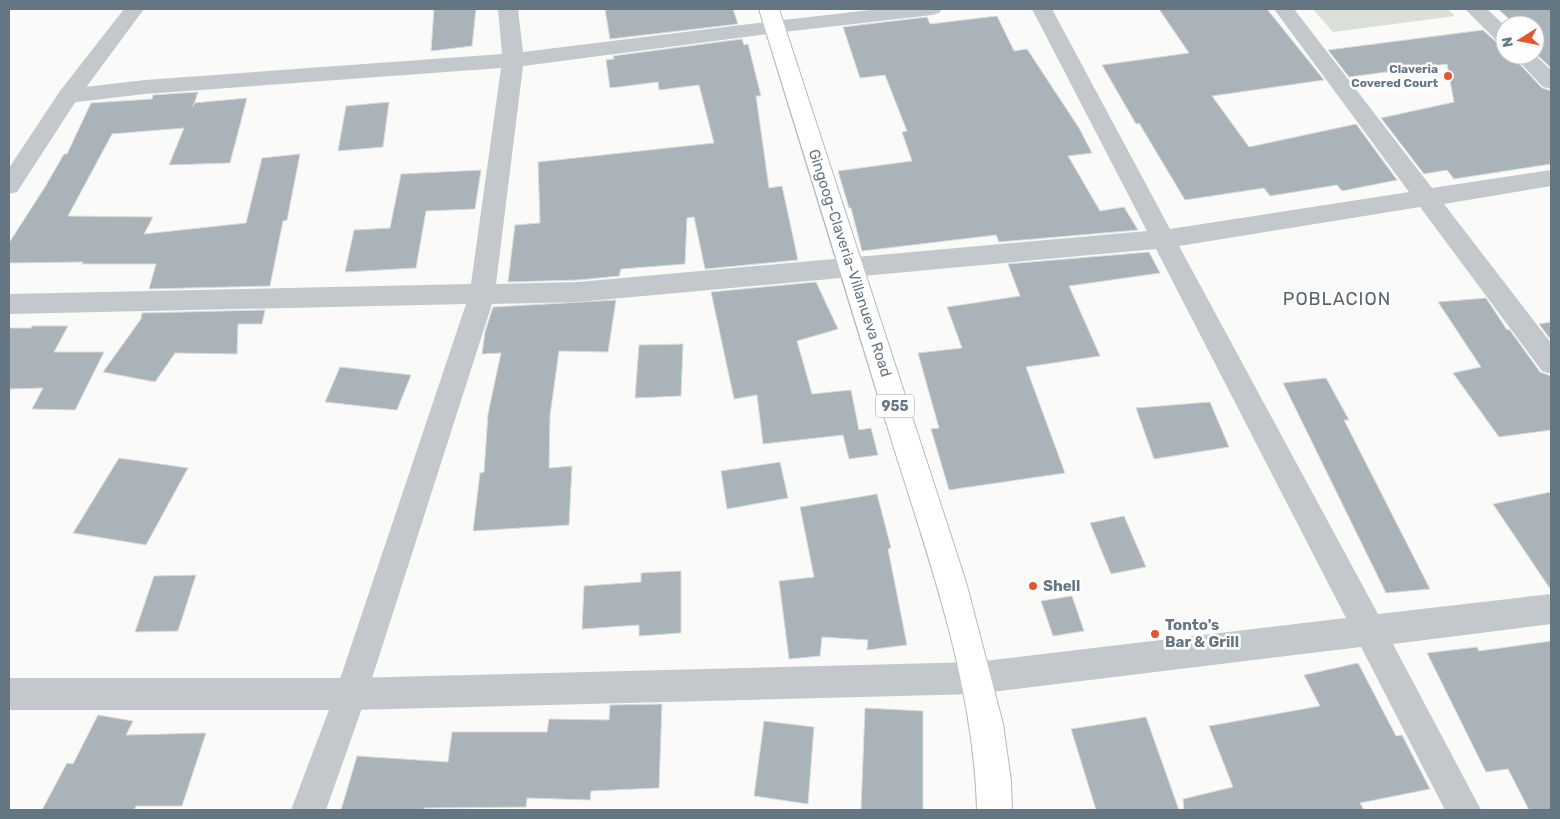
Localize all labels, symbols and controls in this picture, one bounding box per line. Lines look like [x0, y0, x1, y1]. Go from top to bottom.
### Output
north arrow [1495, 15, 1545, 65]
text: N [1498, 36, 1517, 49]
place label: Claveria Covered Court [1351, 62, 1438, 90]
marker: Claveria Covered Court [1442, 70, 1454, 82]
street label: Gingoog-Claveria-Villanueva Road [805, 147, 895, 379]
district label: POBLACION [1283, 288, 1391, 310]
road number: 955 [876, 394, 914, 418]
place label: Shell [1043, 577, 1080, 595]
marker: Shell [1027, 580, 1039, 592]
place label: Tonto's Bar & Grill [1165, 616, 1239, 651]
marker: Tonto's Bar & Grill [1149, 628, 1161, 640]

